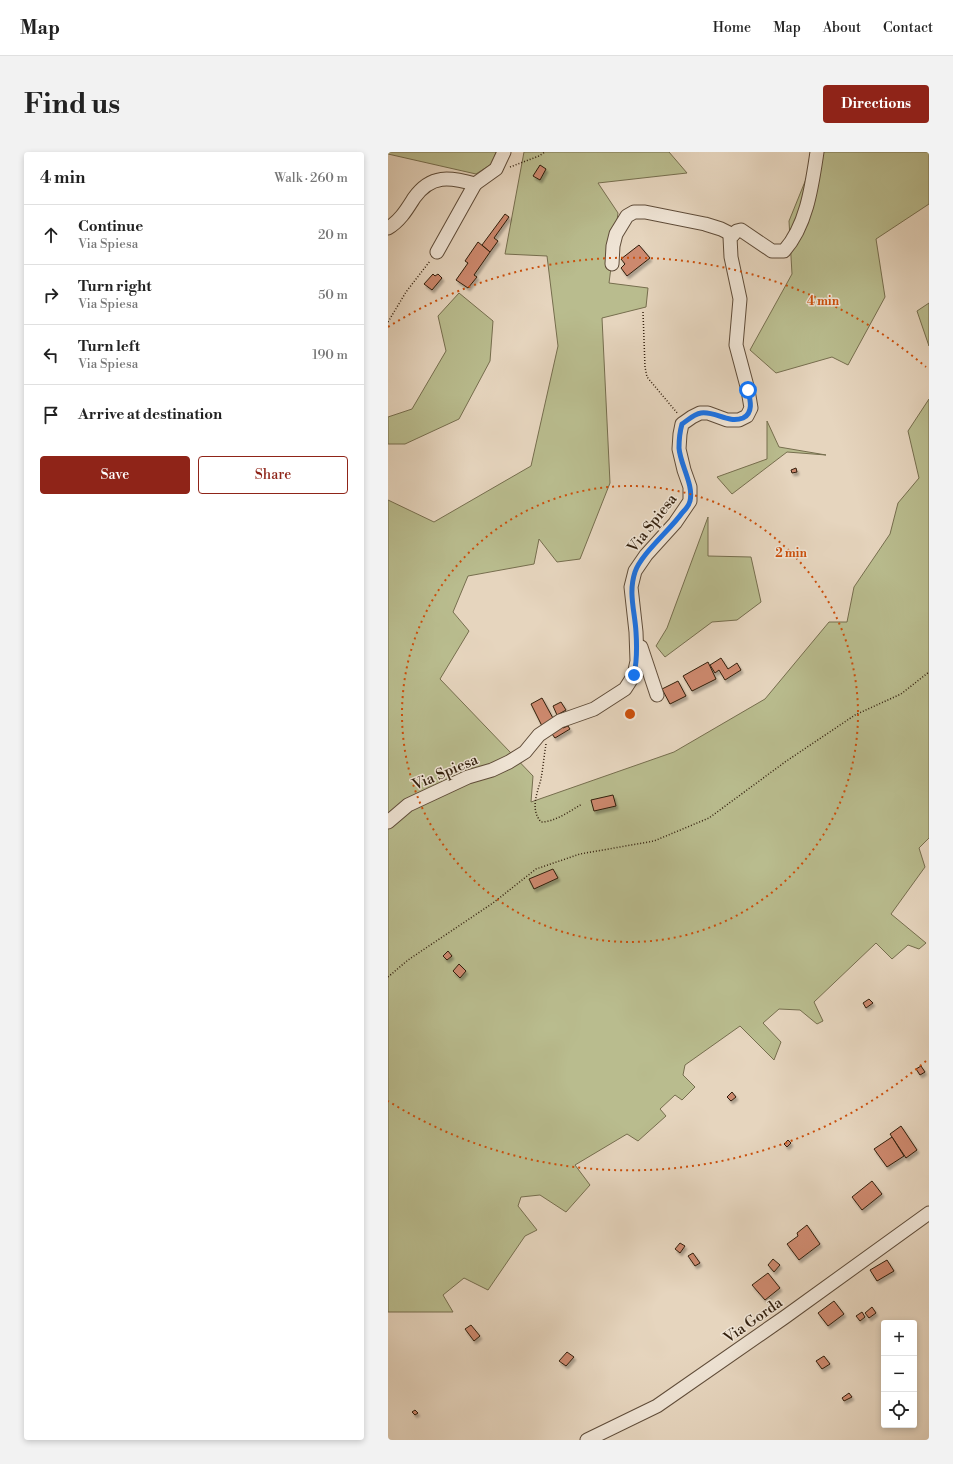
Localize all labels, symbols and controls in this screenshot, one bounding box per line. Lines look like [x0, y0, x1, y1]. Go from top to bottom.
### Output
text: Map [20, 16, 60, 40]
text: Home [713, 19, 751, 37]
text: Map [773, 19, 801, 37]
text: About [823, 19, 861, 37]
text: Contact [883, 19, 933, 37]
button: Directions [823, 85, 929, 123]
text: Find us [24, 87, 120, 122]
text: 4 min [40, 167, 85, 189]
text: Walk · 260 m [274, 170, 348, 186]
text: Continue [78, 217, 143, 236]
icon: ahead [40, 224, 62, 246]
text: 20 m [318, 227, 348, 243]
text: Via Spiesa [78, 236, 138, 252]
text: Turn right [78, 277, 152, 296]
icon: right [40, 284, 62, 306]
text: 50 m [318, 287, 348, 303]
text: 4 min [807, 294, 840, 309]
text: Via Spiesa [78, 296, 138, 312]
text: Turn left [78, 337, 140, 356]
icon: left [40, 344, 62, 366]
text: 190 m [312, 347, 348, 363]
text: Via Spiesa [78, 356, 138, 372]
route start [739, 381, 757, 399]
icon: arrive [40, 404, 62, 426]
text: Arrive at destination [78, 405, 222, 424]
button: Save [40, 456, 190, 494]
button: Share [198, 456, 348, 494]
street label: Via Spiesa [623, 490, 682, 557]
text: 2 min [775, 546, 807, 561]
route end [625, 666, 643, 684]
centre of rings [623, 707, 637, 721]
street label: Via Spiesa [409, 750, 481, 795]
street label: Via Gorda [719, 1293, 787, 1348]
map controls [881, 1320, 917, 1428]
button: + [881, 1320, 917, 1356]
button: − [881, 1356, 917, 1392]
button: locate [881, 1392, 917, 1428]

